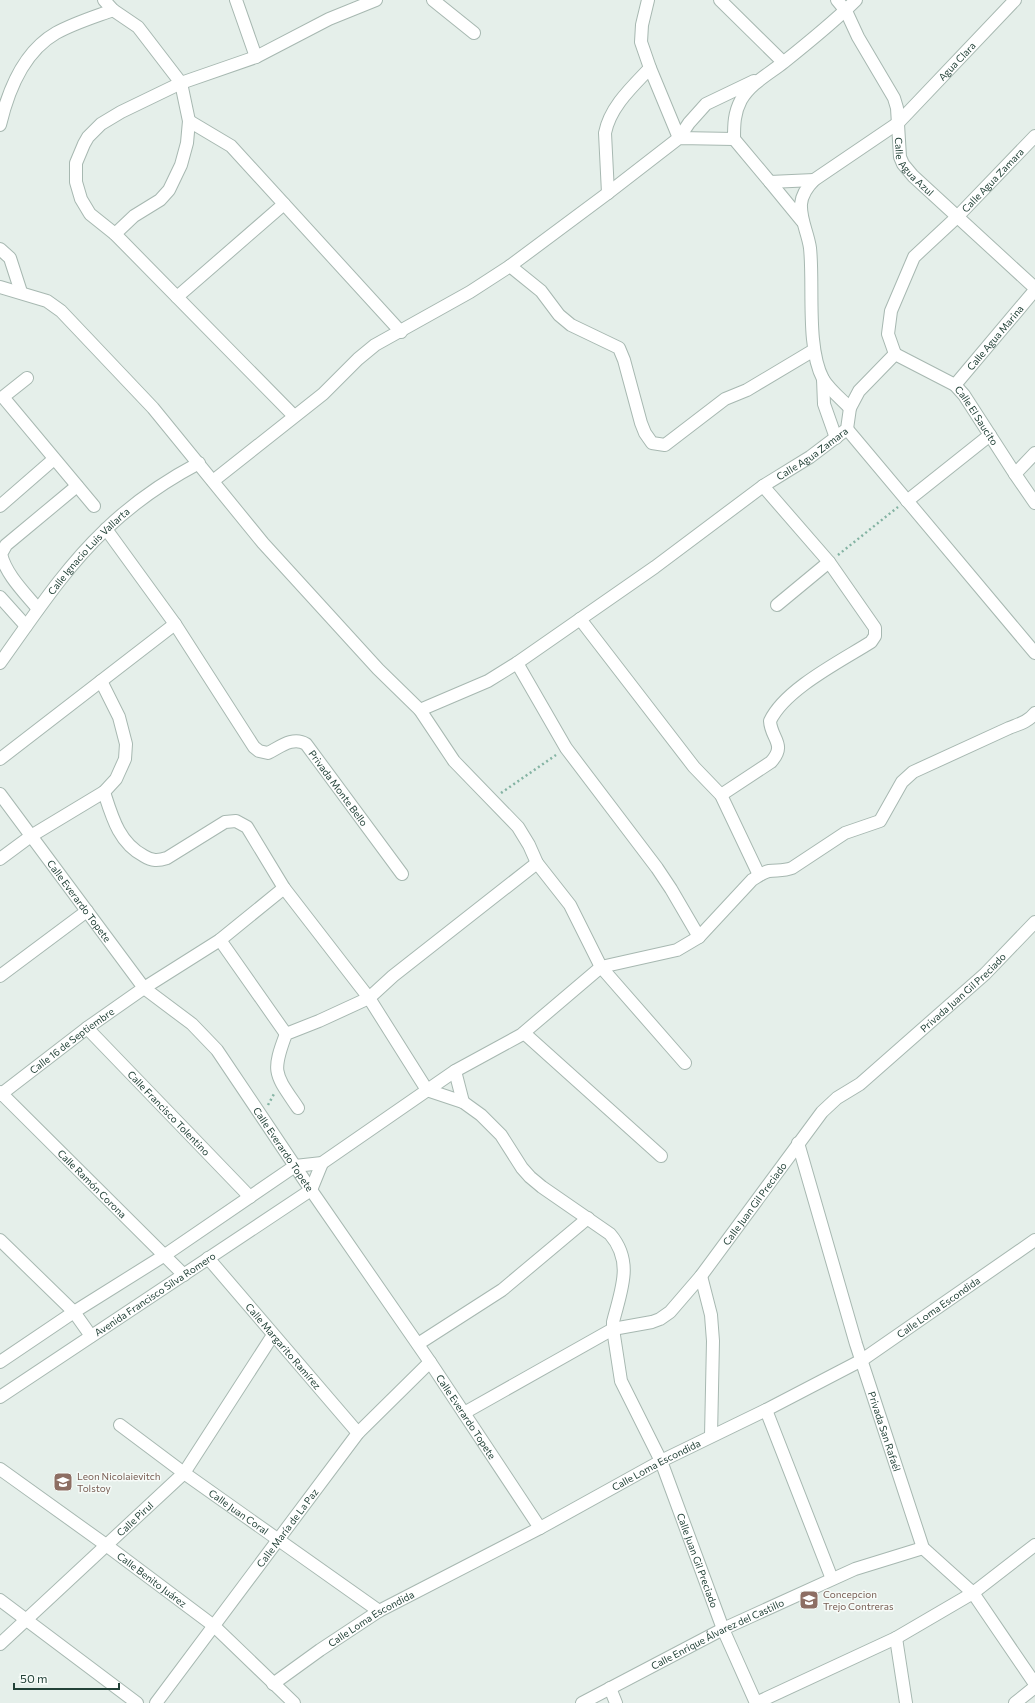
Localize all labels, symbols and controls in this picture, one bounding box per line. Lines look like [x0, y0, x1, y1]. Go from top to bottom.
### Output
street label: Agua Clara [936, 39, 978, 83]
street label: Calle Agua Azul [893, 137, 936, 198]
street label: Calle Agua Zamara [959, 145, 1026, 215]
street label: Calle Agua Marina [964, 303, 1026, 373]
street label: Calle El Saucito [953, 383, 1001, 447]
street label: Calle Agua Zamara [774, 425, 850, 482]
street label: Calle Ignacio Luis Vallarta [45, 505, 132, 597]
street label: Privada Monte Bello [306, 748, 370, 828]
street label: Calle Everardo Topete [45, 857, 114, 944]
street label: Privada Juan Gil Preciado [918, 950, 1008, 1034]
street label: Calle 16 de Septiembre [27, 1005, 116, 1076]
street label: Calle Francisco Tolentino [125, 1068, 213, 1158]
street label: Calle Everardo Topete [251, 1105, 316, 1194]
street label: Calle Ramón Corona [55, 1147, 129, 1220]
street label: Calle Juan Gil Preciado [720, 1160, 789, 1247]
street label: Avenida Francisco Silva Romero [92, 1249, 218, 1339]
street label: Calle Loma Escondida [894, 1274, 982, 1340]
street label: Calle Margarito Ramírez [243, 1301, 324, 1392]
street label: Calle Everardo Topete [434, 1372, 499, 1461]
street label: Privada San Rafaél [866, 1390, 903, 1473]
street label: Calle Loma Escondida [610, 1437, 702, 1493]
place label: Leon Nicolaievitch Tolstoy [77, 1470, 161, 1494]
school or university icon: Leon Nicolaievitch Tolstoy [52, 1471, 74, 1493]
street label: Calle Juan Coral [207, 1486, 271, 1537]
street label: Calle María de La Paz [254, 1486, 321, 1569]
street label: Calle Pirul [114, 1499, 155, 1539]
street label: Calle Juan Gil Preciado [675, 1511, 721, 1609]
street label: Calle Benito Juárez [115, 1549, 189, 1610]
street label: Calle Loma Escondida [326, 1588, 416, 1649]
place label: Concepcion Trejo Contreras [823, 1588, 894, 1612]
school or university icon: Concepcion Trejo Contreras [798, 1589, 820, 1611]
street label: Calle Enrique Álvarez del Castillo [649, 1596, 786, 1672]
scale bar [14, 1665, 119, 1691]
text: 50 m [20, 1671, 48, 1685]

